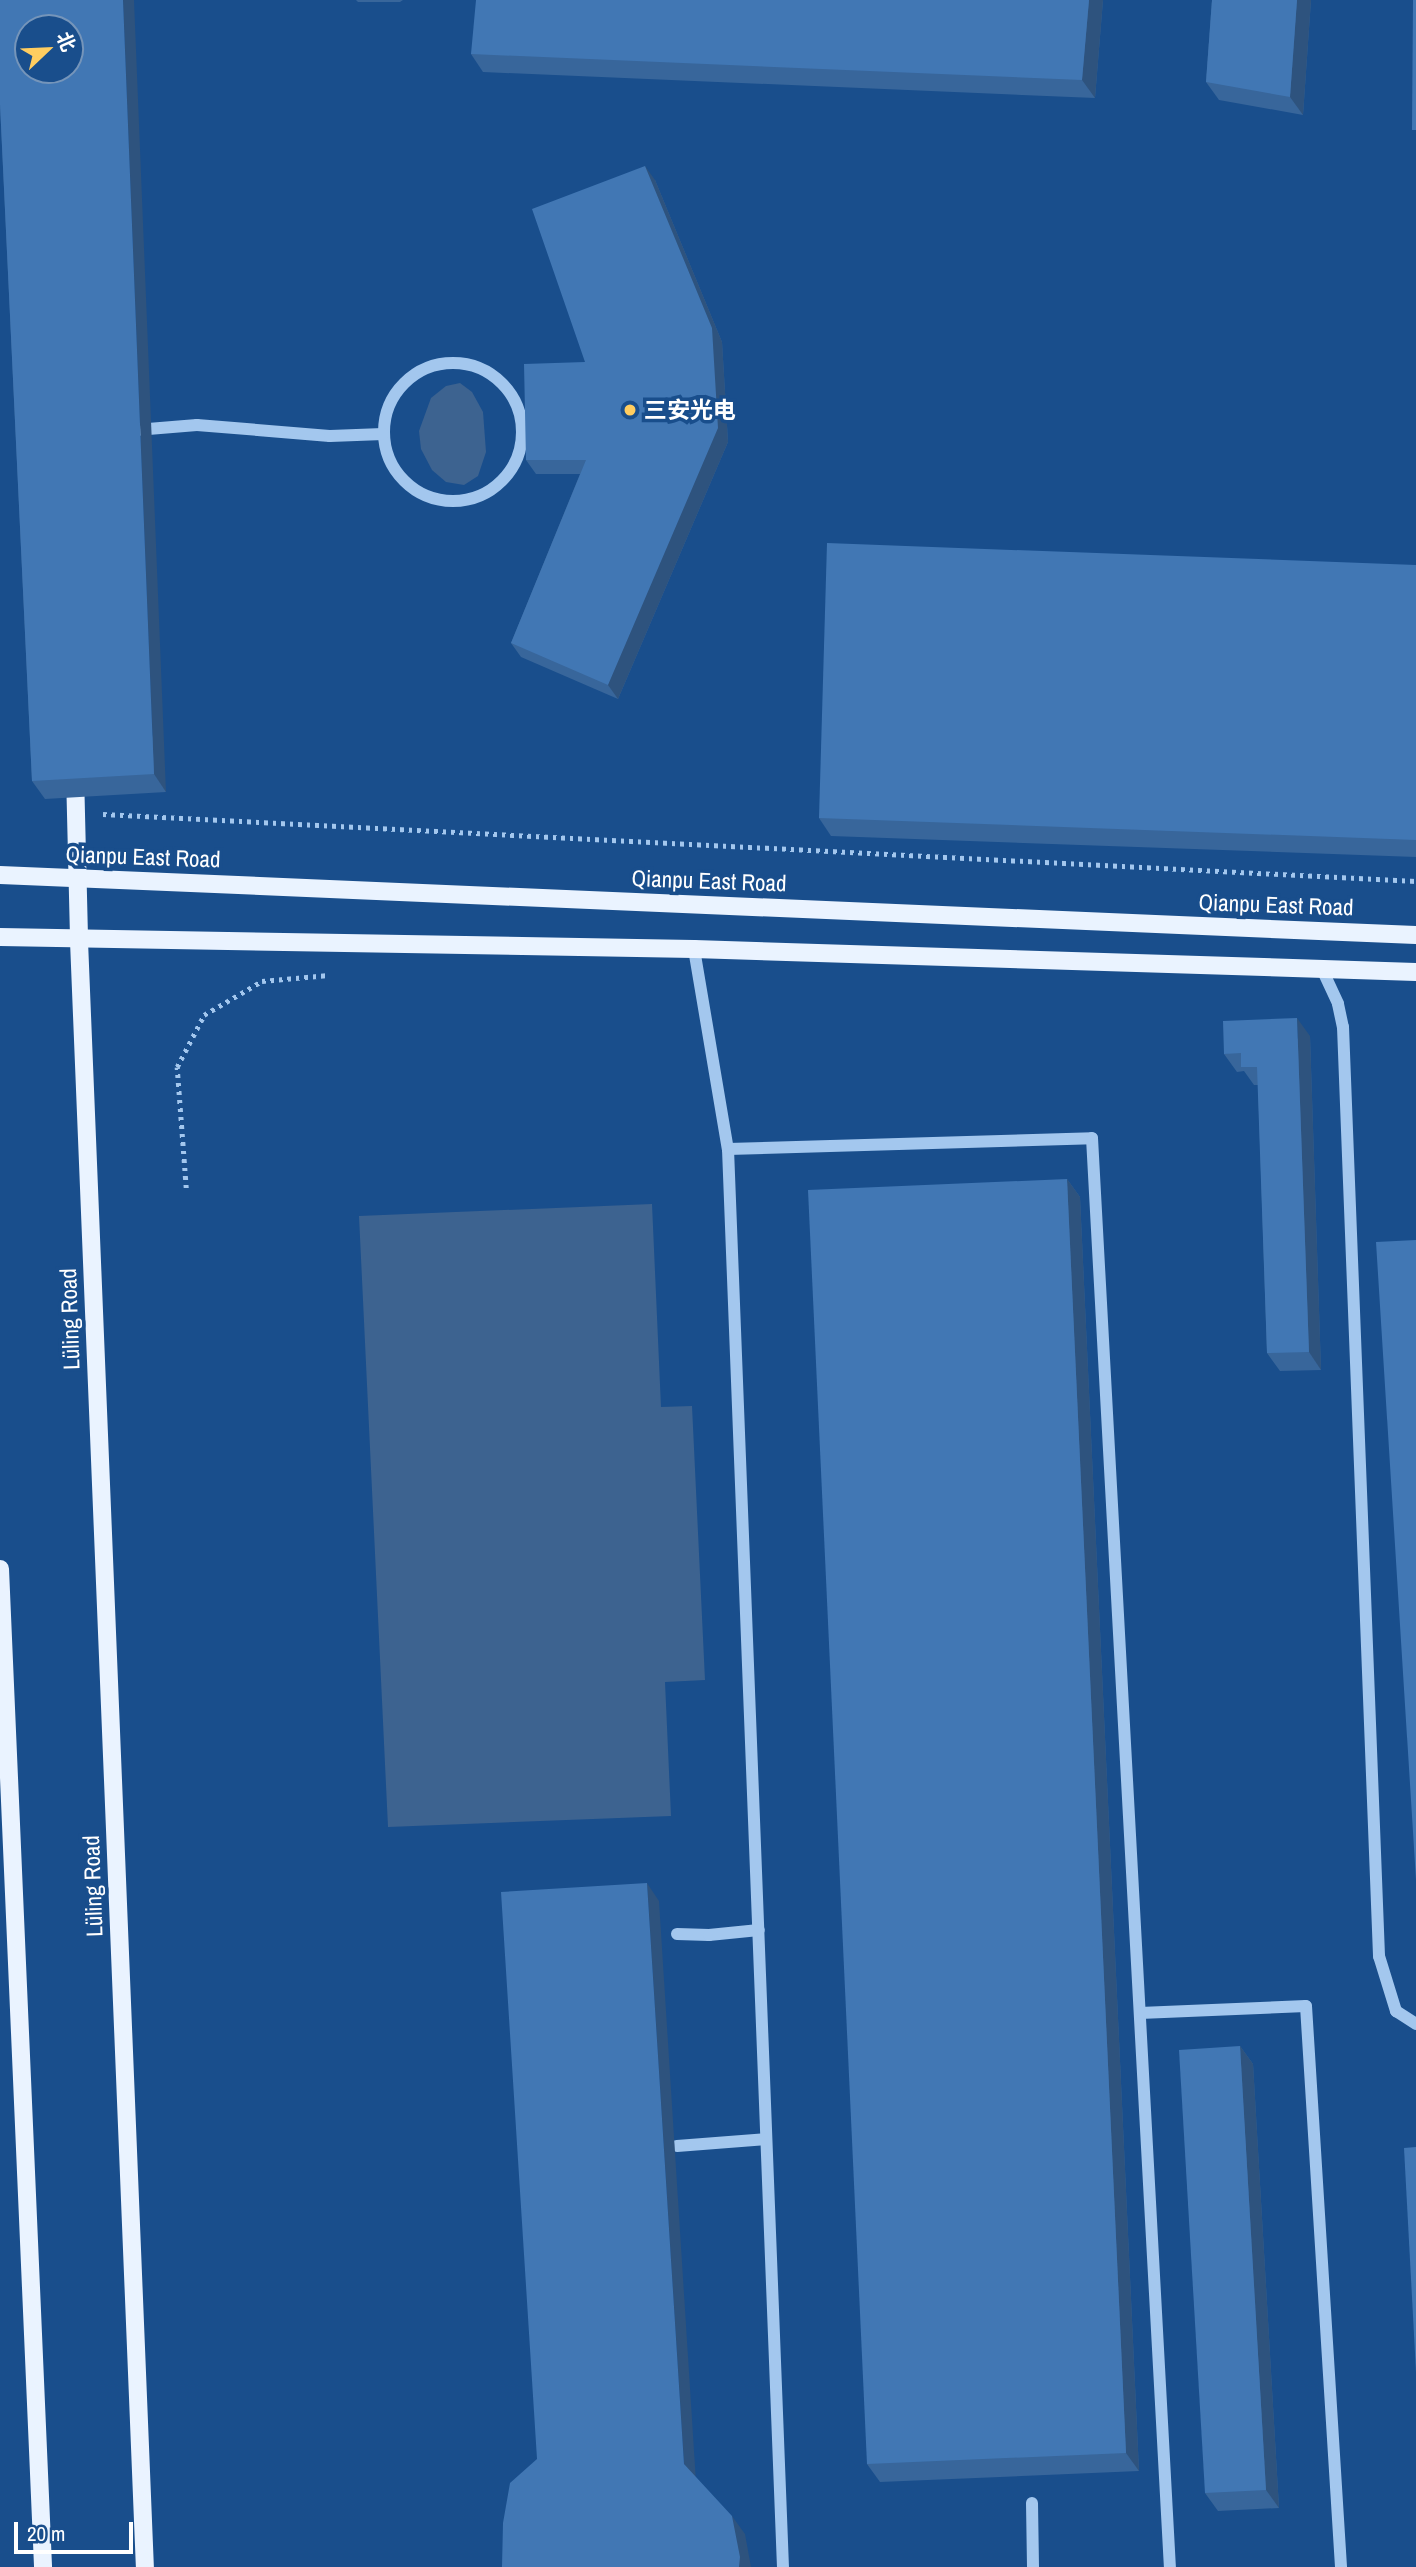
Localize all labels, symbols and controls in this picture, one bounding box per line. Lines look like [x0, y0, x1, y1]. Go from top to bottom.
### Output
north arrow [14, 14, 84, 84]
text: 北 [51, 28, 82, 55]
place label: 三安光电 [644, 396, 736, 424]
marker: 三安光电 [622, 402, 638, 418]
street label: Qianpu East Road [65, 841, 221, 873]
street label: Qianpu East Road [631, 865, 787, 897]
street label: Qianpu East Road [1198, 889, 1354, 921]
street label: Lüling Road [54, 1268, 86, 1370]
street label: Lüling Road [77, 1835, 109, 1937]
scale bar [18, 2508, 136, 2552]
text: 20 m [27, 2519, 65, 2548]

